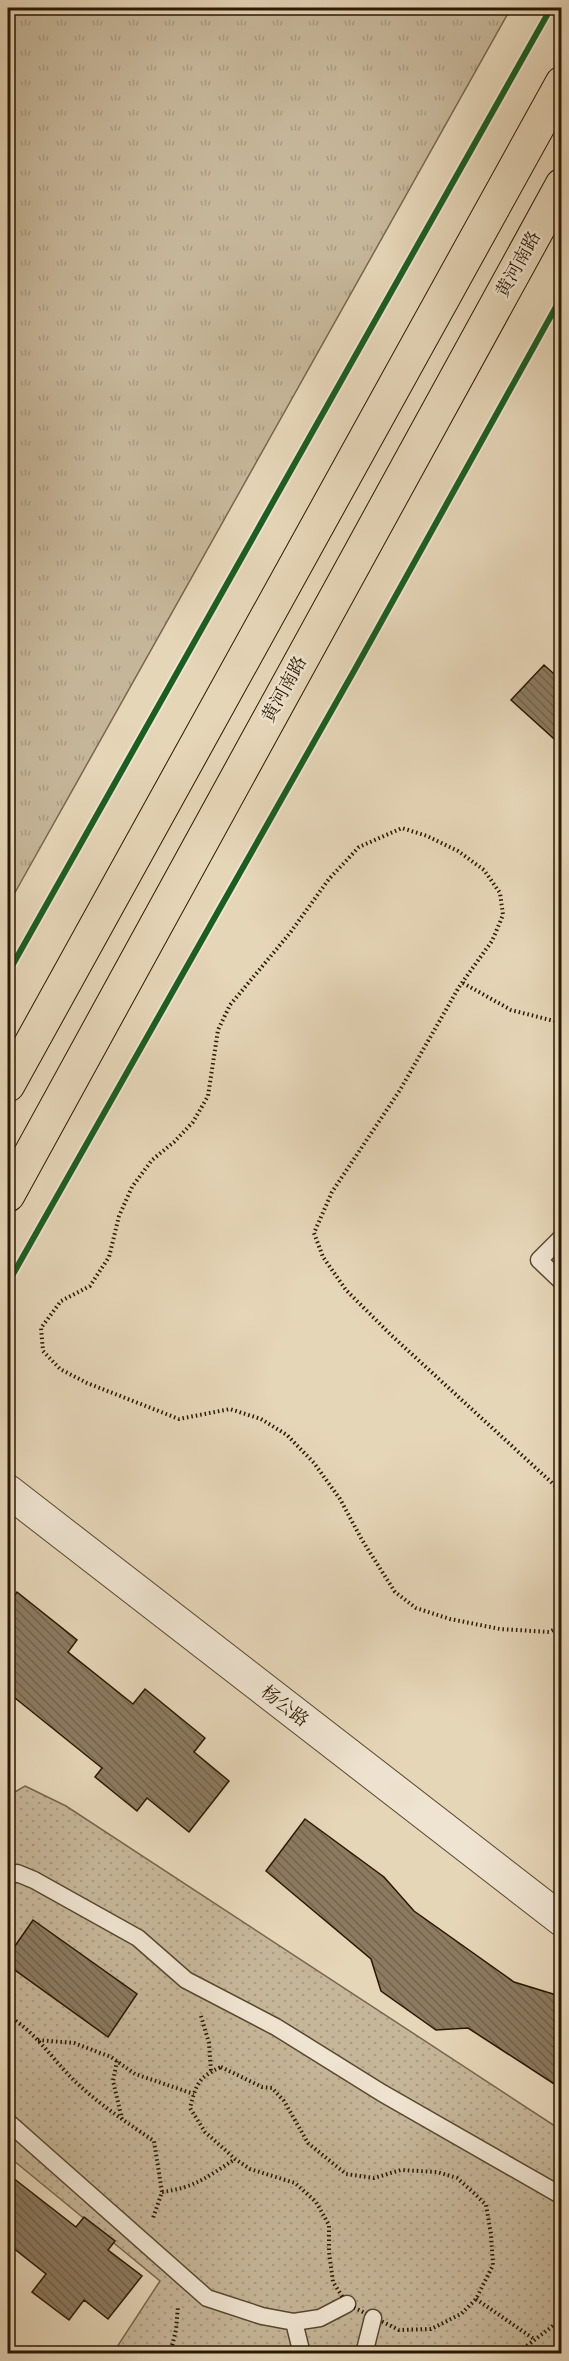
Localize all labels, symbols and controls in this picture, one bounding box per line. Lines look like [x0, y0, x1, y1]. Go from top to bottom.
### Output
street label: 黄河南路 [491, 227, 545, 301]
street label: 黄河南路 [257, 652, 311, 726]
street label: 杨公路 [257, 1681, 313, 1731]

